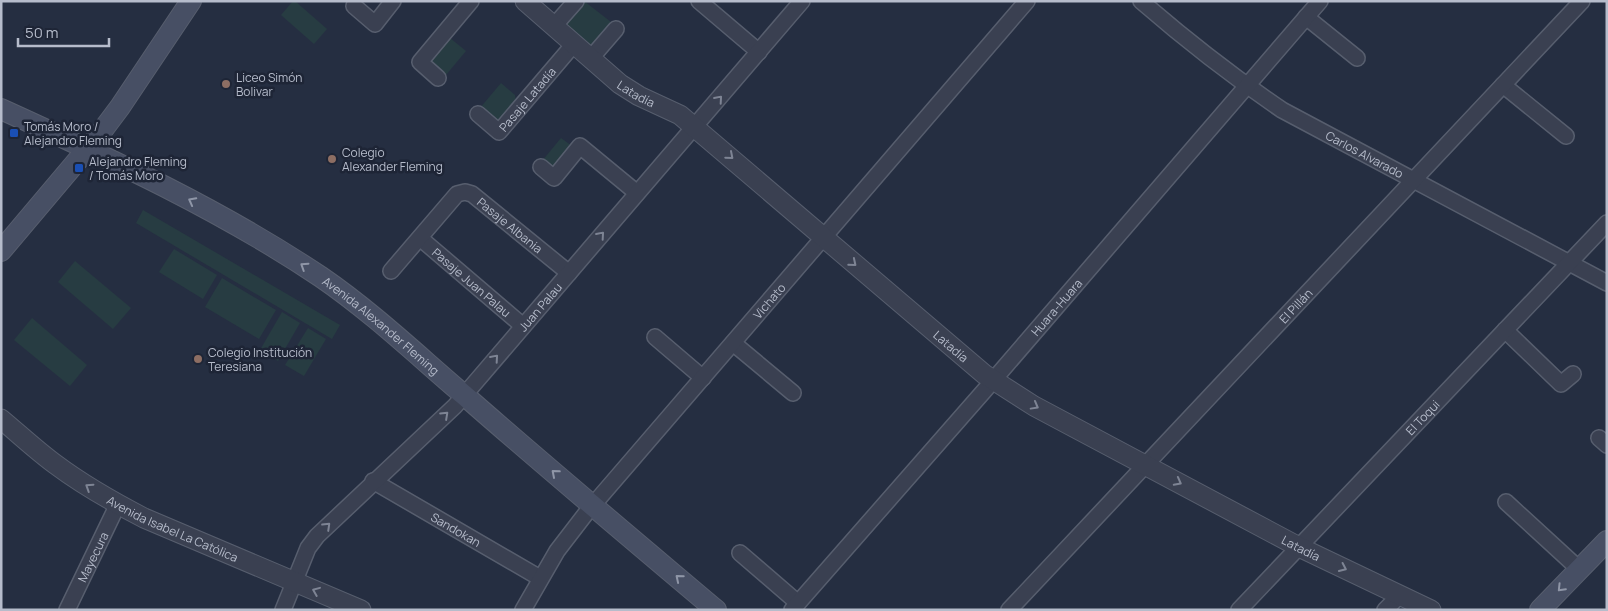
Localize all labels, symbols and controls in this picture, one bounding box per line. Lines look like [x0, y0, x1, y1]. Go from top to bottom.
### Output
scale bar [18, 15, 109, 47]
text: 50 m [25, 22, 59, 43]
street label: Pasaje Latadía [495, 63, 560, 135]
place label: Liceo Simón Bolivar [236, 69, 302, 100]
street label: Latadía [614, 76, 658, 111]
marker: Liceo Simón Bolivar [220, 78, 232, 90]
one-way arrow [713, 95, 722, 104]
place label: Tomás Moro / Alejandro Fleming [24, 118, 122, 149]
street label: Carlos Alvarado [1323, 126, 1407, 182]
marker: Tomás Moro / Alejandro Fleming [8, 127, 20, 139]
place label: Colegio Alexander Fleming [342, 144, 443, 175]
one-way arrow [724, 151, 733, 160]
place label: Alejandro Fleming / Tomás Moro [89, 153, 187, 184]
marker: Colegio Alexander Fleming [326, 153, 338, 165]
marker: Alejandro Fleming / Tomás Moro [73, 162, 85, 174]
street label: Pasaje Albania [474, 193, 546, 257]
one-way arrow [188, 198, 197, 208]
one-way arrow [596, 232, 604, 241]
street label: Pasaje Juan Palau [429, 244, 515, 321]
one-way arrow [847, 257, 856, 266]
one-way arrow [300, 263, 309, 272]
street label: Avenida Alexander Fleming [319, 272, 443, 379]
street label: Huara-Huara [1027, 275, 1086, 339]
street label: Juan Palau [514, 279, 566, 335]
street label: Vichato [749, 279, 789, 322]
street label: El Pillán [1275, 285, 1316, 327]
street label: Latadía [930, 326, 972, 366]
place label: Colegio Institución Teresiana [208, 344, 312, 375]
marker: Colegio Institución Teresiana [192, 353, 204, 365]
one-way arrow [490, 355, 499, 364]
street label: El Toqui [1402, 396, 1443, 438]
one-way arrow [1029, 400, 1038, 410]
one-way arrow [440, 412, 449, 421]
one-way arrow [551, 470, 560, 479]
one-way arrow [1173, 476, 1182, 486]
one-way arrow [85, 484, 94, 494]
street label: Avenida Isabel La Católica [104, 491, 241, 565]
street label: Sandokan [428, 508, 484, 550]
one-way arrow [321, 523, 330, 532]
street label: Mayecura [73, 529, 112, 585]
street label: Latadía [1279, 531, 1323, 564]
one-way arrow [1338, 562, 1347, 572]
one-way arrow [676, 576, 685, 584]
one-way arrow [1558, 582, 1567, 591]
one-way arrow [312, 587, 321, 598]

